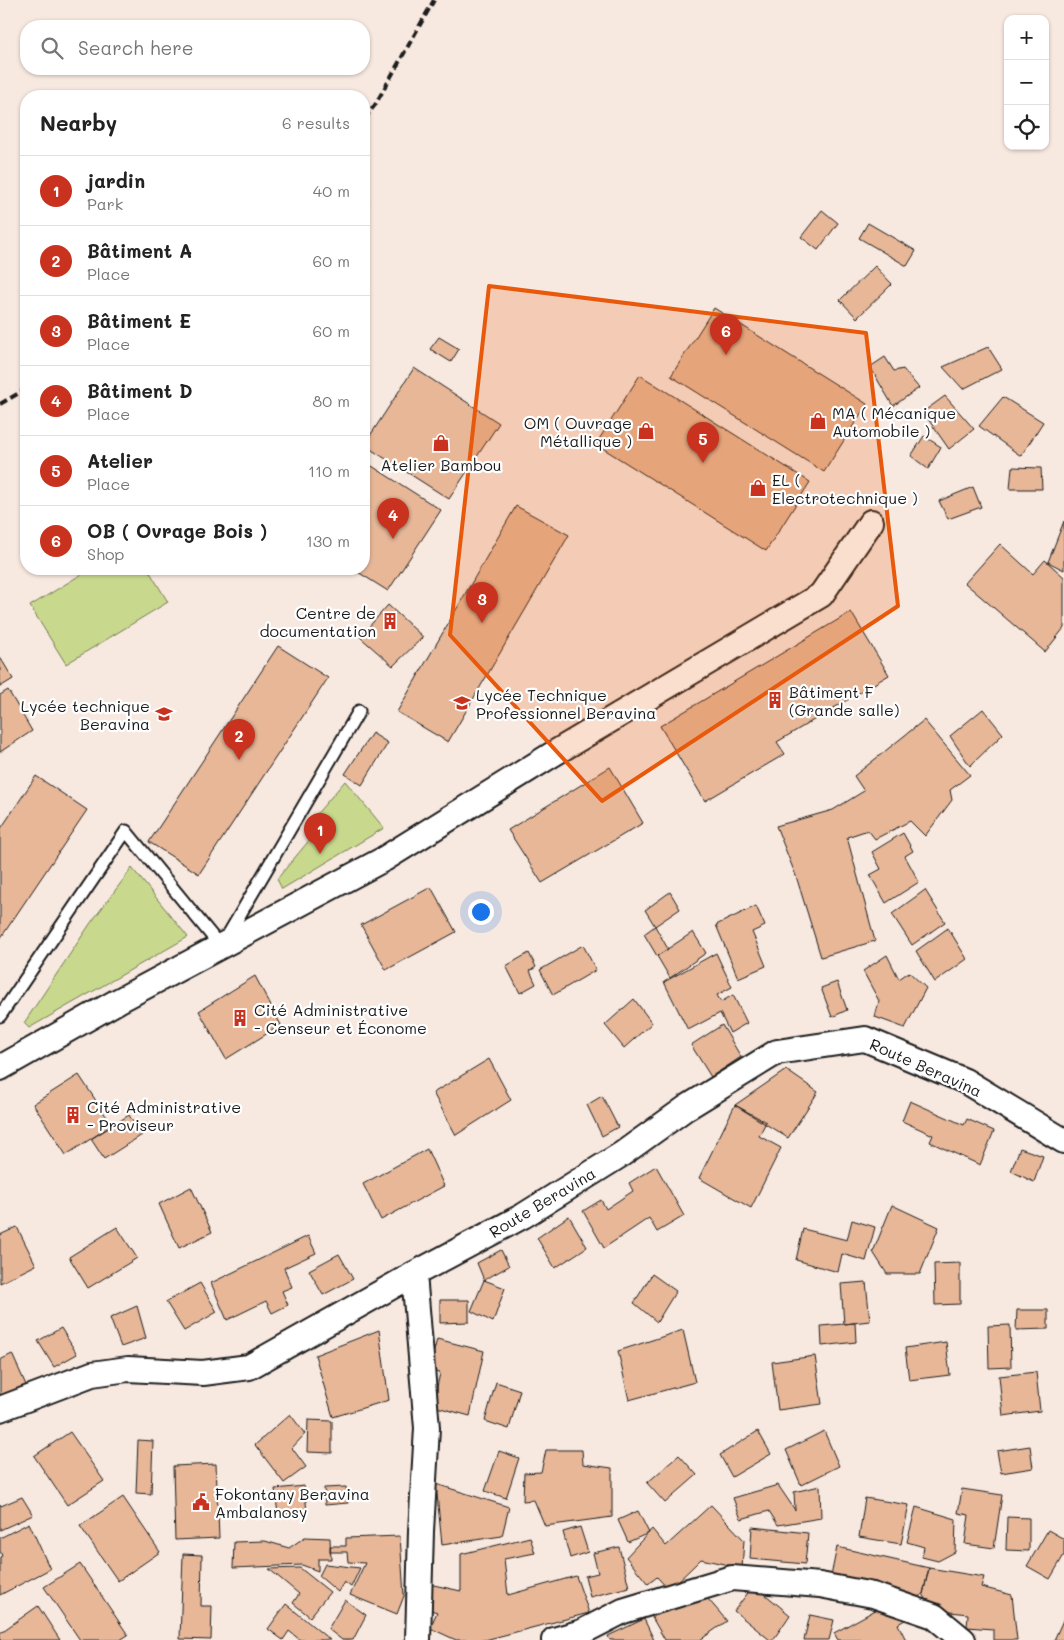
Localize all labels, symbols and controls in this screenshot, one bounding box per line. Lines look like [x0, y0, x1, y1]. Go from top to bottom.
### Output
map controls [1004, 15, 1049, 150]
button: + [1004, 15, 1049, 60]
search box [20, 20, 370, 75]
icon: search [38, 34, 66, 62]
text: Search here [78, 35, 194, 60]
button: − [1004, 60, 1049, 105]
button: locate [1004, 105, 1049, 150]
text: Nearby [40, 109, 117, 136]
text: 6 results [282, 112, 350, 133]
text: jardin [87, 168, 145, 193]
text: 1 [52, 180, 60, 201]
text: 40 m [313, 180, 350, 201]
text: Park [87, 193, 123, 214]
text: Bâtiment A [87, 238, 192, 263]
text: 2 [52, 250, 60, 271]
text: 60 m [313, 250, 350, 271]
text: Place [87, 263, 130, 284]
text: Bâtiment E [87, 308, 191, 333]
pin: 6 [710, 314, 742, 355]
text: 3 [51, 320, 61, 341]
text: 60 m [313, 320, 350, 341]
text: Place [87, 333, 130, 354]
text: Bâtiment D [87, 378, 193, 403]
text: 4 [51, 390, 61, 411]
text: 80 m [313, 390, 350, 411]
place label: MA ( Mécanique Automobile ) [832, 402, 956, 441]
text: Place [87, 403, 130, 424]
shop icon: MA ( Mécanique Automobile ) [808, 411, 828, 431]
place label: OM ( Ouvrage Métallique ) [524, 412, 632, 451]
shop icon: OM ( Ouvrage Métallique ) [636, 421, 656, 441]
pin: 5 [687, 422, 719, 463]
shop icon: Atelier Bambou [431, 433, 451, 453]
text: Atelier [87, 448, 153, 473]
place label: Atelier Bambou [380, 454, 502, 475]
text: 5 [51, 460, 61, 481]
text: 110 m [308, 460, 350, 481]
place label: EL ( Electrotechnique ) [772, 469, 918, 508]
text: Place [87, 473, 130, 494]
shop icon: EL ( Electrotechnique ) [748, 478, 768, 498]
pin: 4 [377, 498, 409, 539]
text: OB ( Ovrage Bois ) [87, 518, 267, 543]
text: 6 [51, 530, 61, 551]
text: 130 m [306, 530, 350, 551]
text: Shop [87, 543, 124, 564]
pin: 3 [466, 582, 498, 623]
place label: Centre de documentation [259, 602, 376, 641]
building icon: Centre de documentation [380, 611, 400, 631]
place label: Bâtiment F (Grande salle) [789, 681, 899, 720]
place label: Lycée Technique Professionnel Beravina [476, 684, 656, 723]
building icon: Bâtiment F (Grande salle) [765, 690, 785, 710]
school or university icon: Lycée Technique Professionnel Beravina [452, 693, 472, 713]
place label: Lycée technique Beravina [21, 695, 150, 734]
school or university icon: Lycée technique Beravina [154, 704, 174, 724]
pin: 2 [223, 719, 255, 760]
pin: 1 [304, 813, 336, 854]
your location [468, 899, 494, 925]
place label: Cité Administrative - Censeur et Économe [254, 999, 427, 1038]
building icon: Cité Administrative - Censeur et Économe [230, 1008, 250, 1028]
street label: Route Beravina [867, 1033, 985, 1101]
place label: Cité Administrative - Proviseur [87, 1096, 241, 1135]
building icon: Cité Administrative - Proviseur [63, 1105, 83, 1125]
street label: Route Beravina [485, 1162, 599, 1242]
place label: Fokontany Beravina Ambalanosy [215, 1483, 370, 1522]
public building icon: Fokontany Beravina Ambalanosy [191, 1492, 211, 1512]

